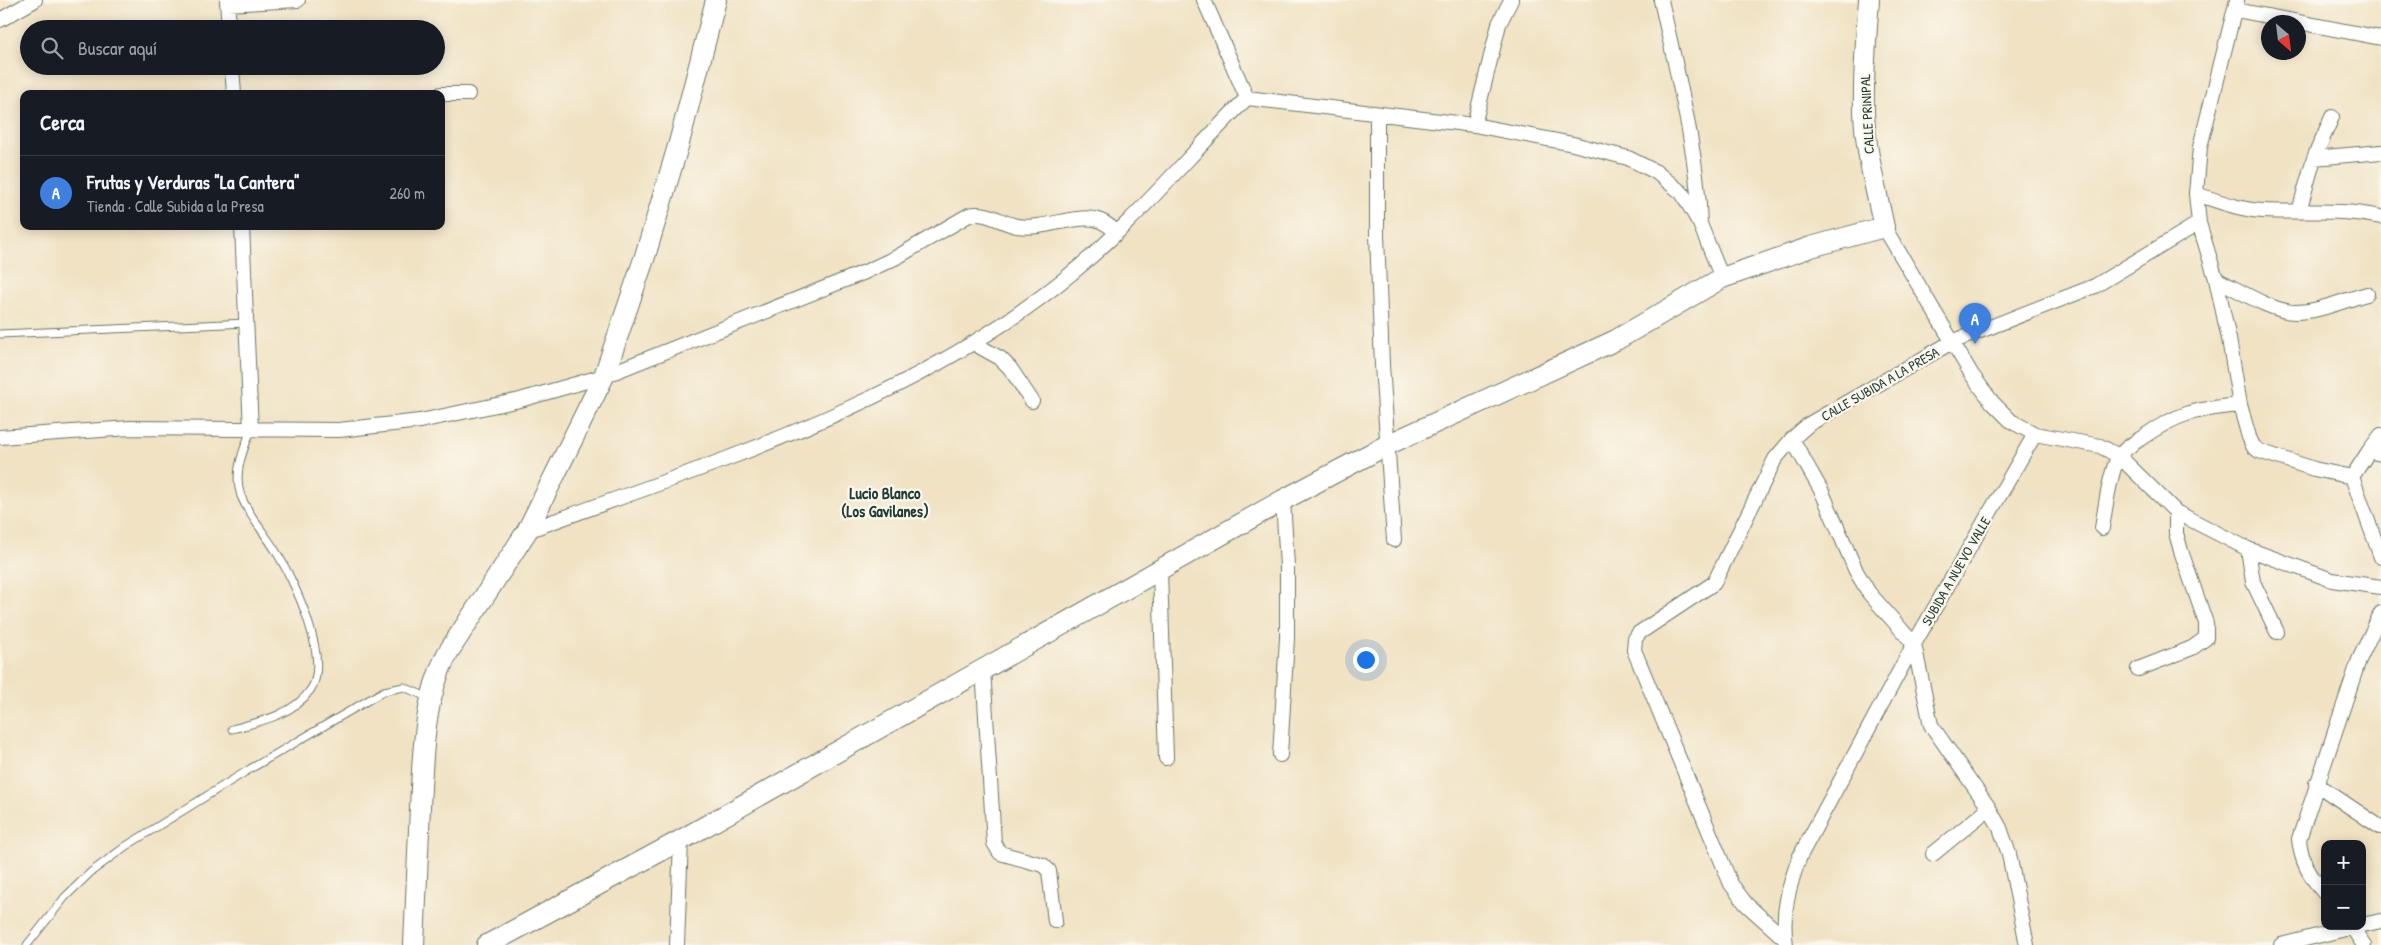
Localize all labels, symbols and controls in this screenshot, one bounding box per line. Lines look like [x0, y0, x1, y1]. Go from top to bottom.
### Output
north arrow [2261, 15, 2306, 60]
search box [20, 20, 445, 75]
icon: search [38, 34, 66, 62]
text: Buscar aquí [78, 35, 157, 61]
street label: CALLE PRINIPAL [1855, 73, 1878, 155]
text: Cerca [40, 108, 84, 137]
text: Frutas y Verduras "La Cantera" [87, 169, 300, 195]
text: A [52, 182, 60, 204]
text: 260 m [389, 182, 425, 204]
text: Tienda · Calle Subida a la Presa [87, 195, 264, 217]
pin: A [1959, 303, 1991, 344]
street label: CALLE SUBIDA A LA PRESA [1817, 342, 1942, 425]
district label: Lucio Blanco (Los Gavilanes) [841, 482, 929, 522]
street label: SUBIDA A NUEVO VALLE [1917, 513, 1994, 629]
your location [1353, 647, 1379, 673]
map controls [2321, 840, 2366, 930]
button: + [2321, 840, 2366, 885]
button: − [2321, 885, 2366, 930]

